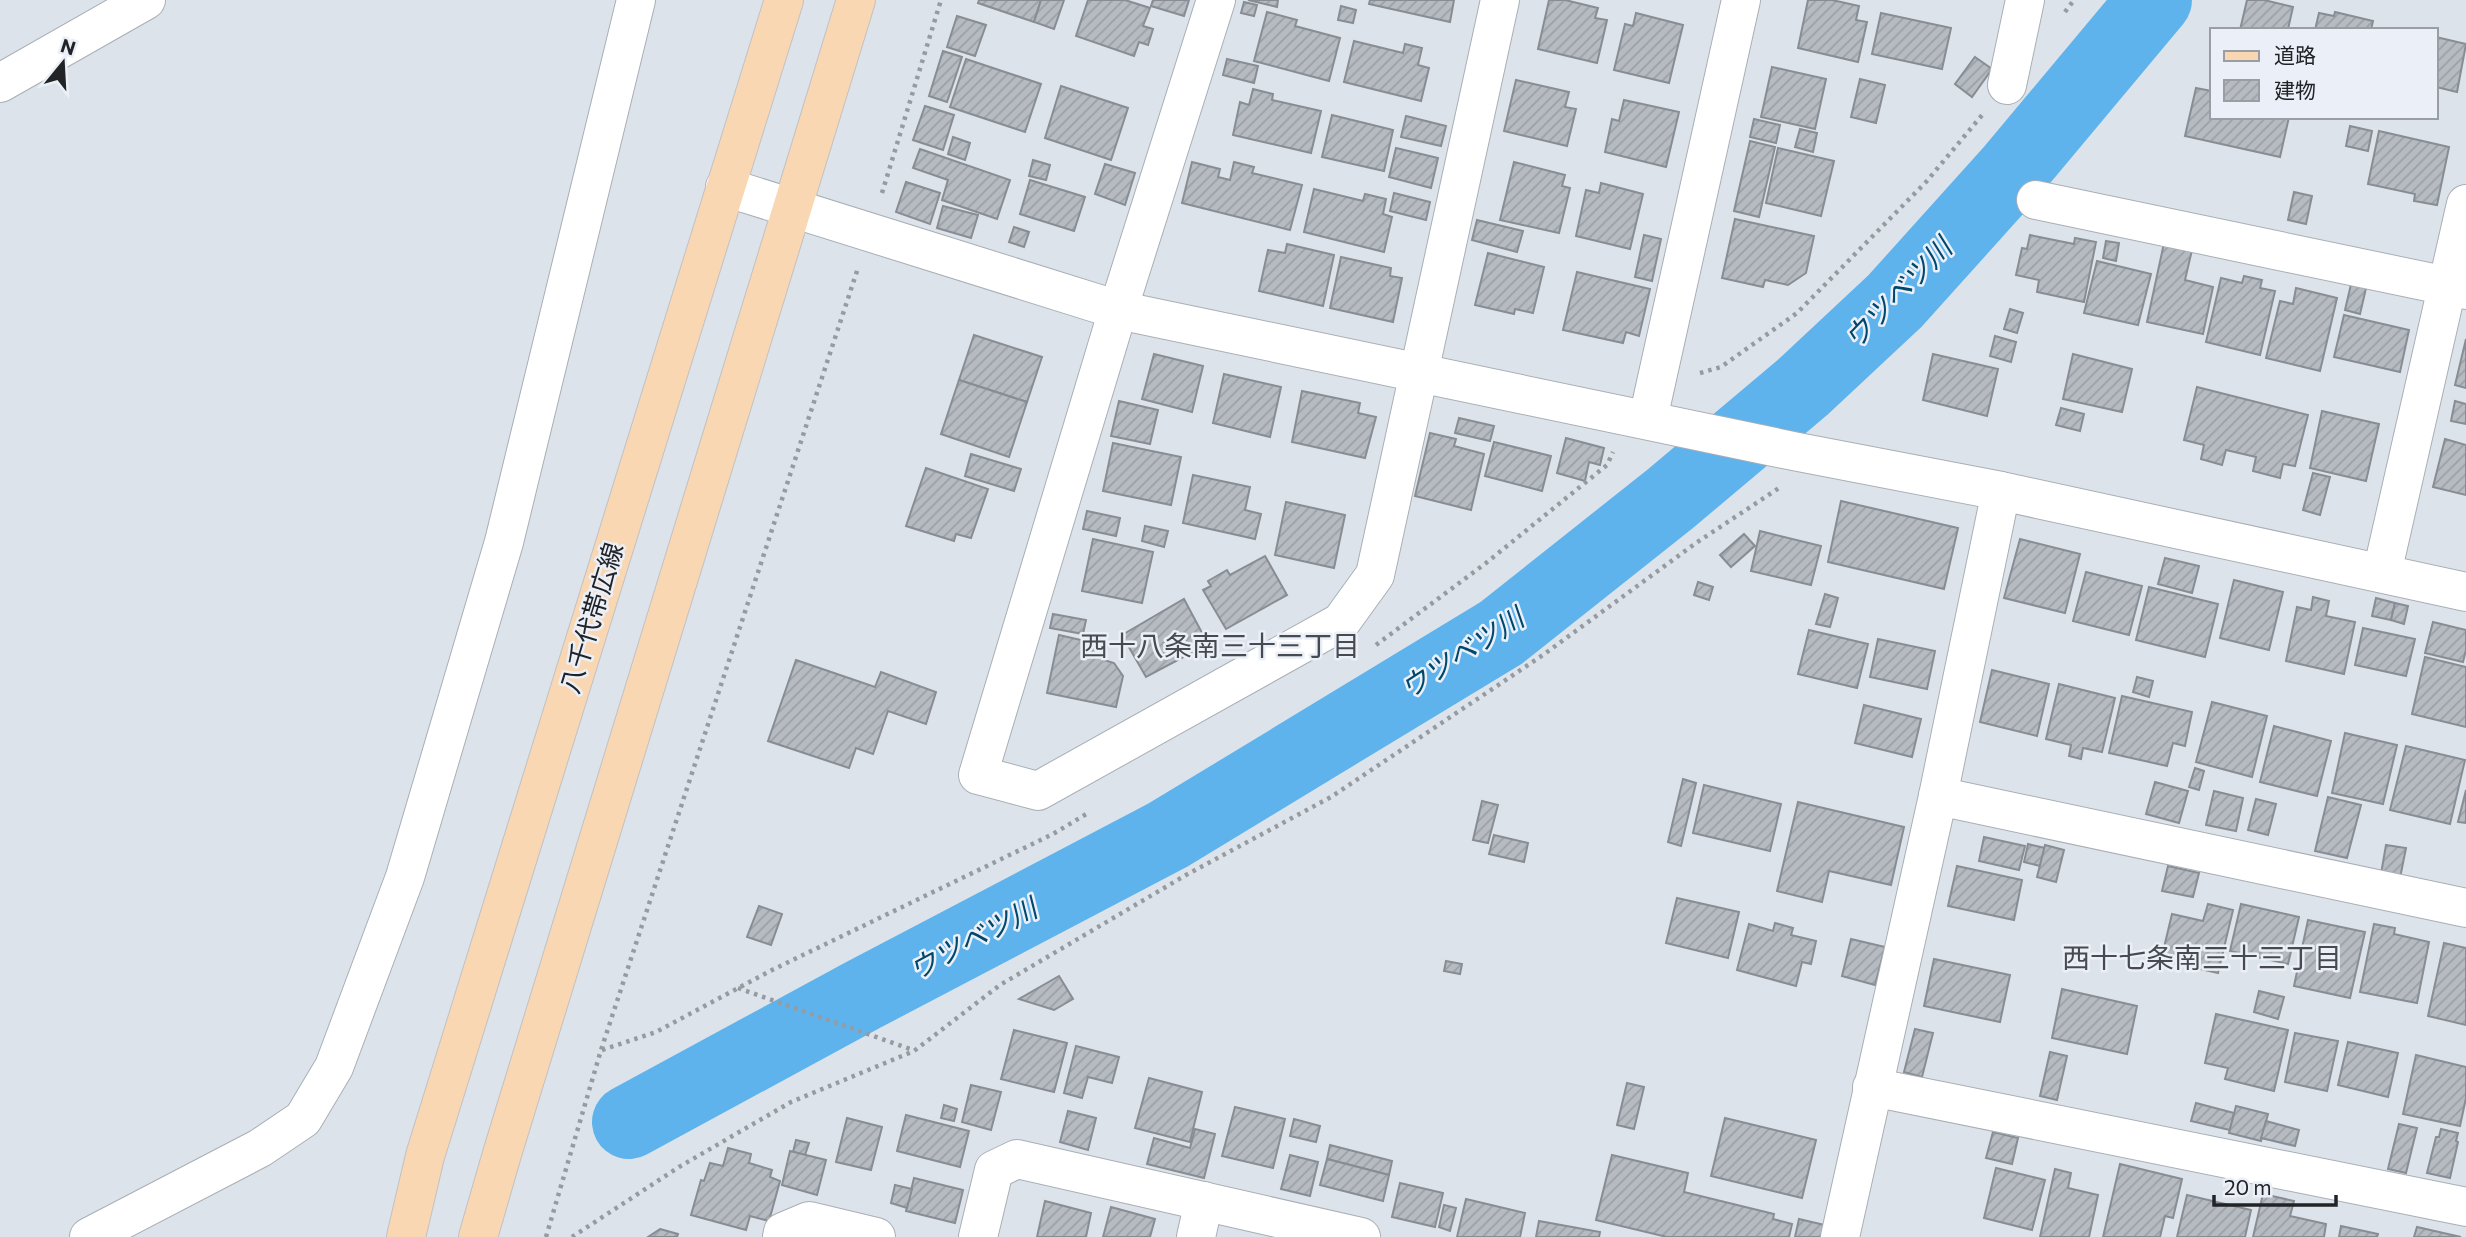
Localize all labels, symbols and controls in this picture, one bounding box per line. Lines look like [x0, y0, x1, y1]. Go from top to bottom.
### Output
north arrow [28, 28, 98, 98]
legend [2210, 28, 2438, 119]
text: N [58, 33, 79, 59]
text: 道路 [2274, 42, 2316, 67]
text: 建物 [2274, 77, 2316, 102]
water label: ウツベツ川 [1836, 228, 1960, 354]
street label: 八千代帯広線 [553, 538, 628, 697]
water label: ウツベツ川 [1393, 598, 1532, 705]
district label: 西十八条南三十三丁目 [1080, 628, 1360, 662]
water label: ウツベツ川 [903, 889, 1045, 986]
district label: 西十七条南三十三丁目 [2062, 940, 2342, 974]
scale bar [2214, 1164, 2336, 1208]
text: 20 m [2224, 1174, 2272, 1199]

